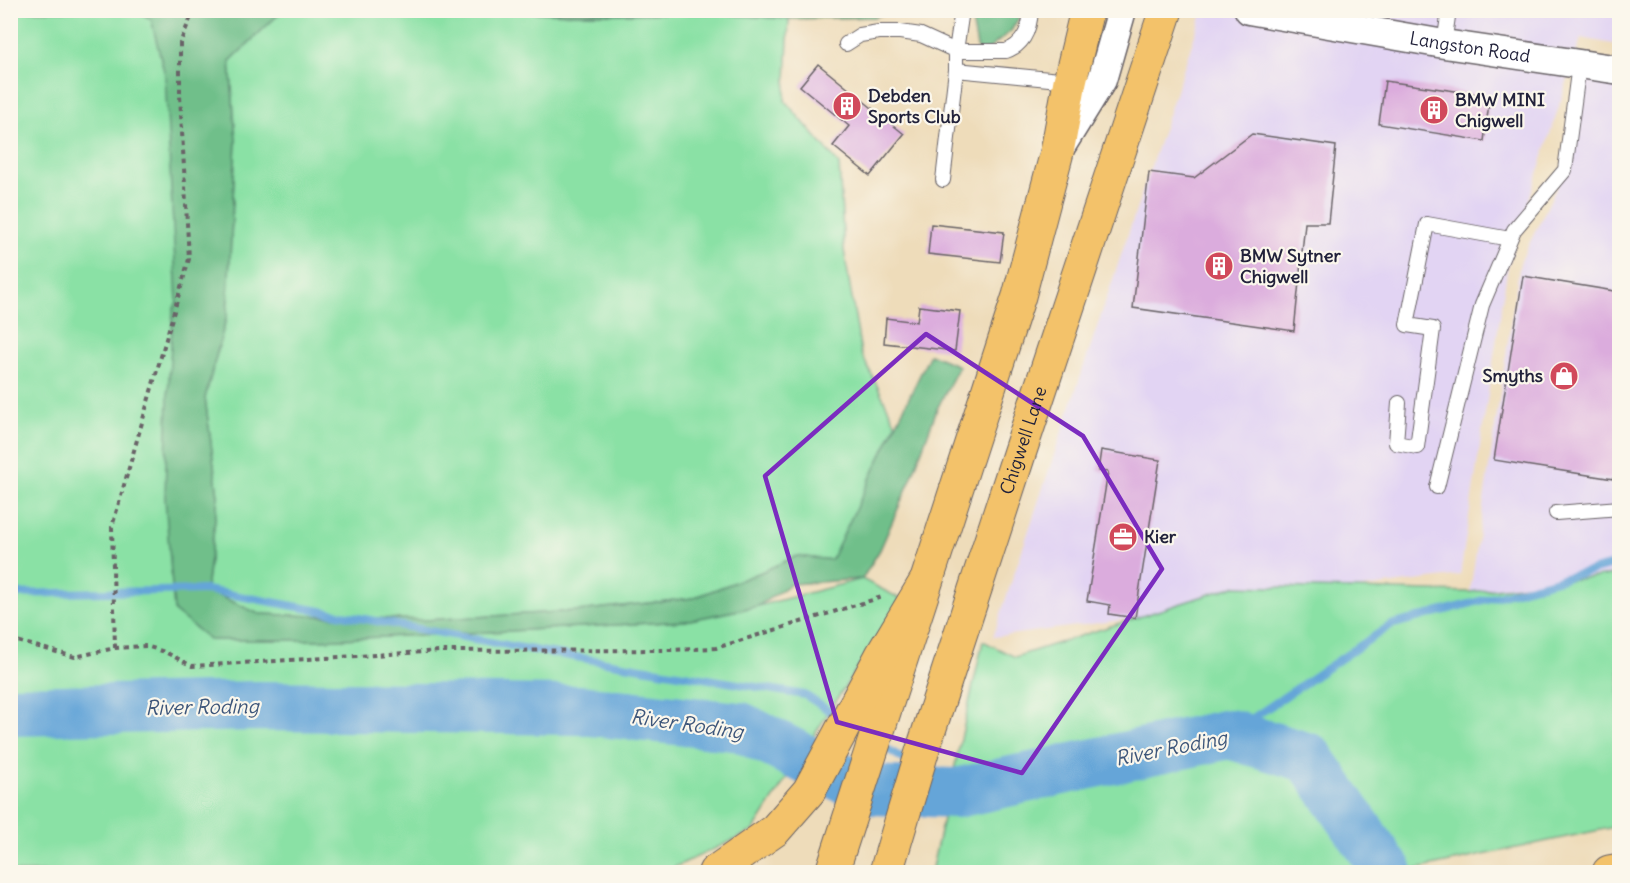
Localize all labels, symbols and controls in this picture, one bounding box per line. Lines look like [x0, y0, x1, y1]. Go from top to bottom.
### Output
street label: Langston Road [1408, 26, 1532, 68]
place label: Debden Sports Club [868, 84, 961, 128]
place label: BMW MINI Chigwell [1455, 88, 1545, 132]
building icon: Debden Sports Club [831, 90, 863, 122]
building icon: BMW MINI Chigwell [1418, 94, 1450, 126]
place label: BMW Sytner Chigwell [1240, 244, 1341, 288]
building icon: BMW Sytner Chigwell [1203, 250, 1235, 282]
shop icon: Smyths [1548, 360, 1580, 392]
place label: Smyths [1482, 364, 1543, 387]
street label: Chigwell Lane [995, 383, 1052, 497]
office icon: Kier [1107, 521, 1139, 553]
place label: Kier [1144, 525, 1177, 548]
water label: River Roding [145, 693, 261, 720]
water label: River Roding [629, 703, 747, 744]
water label: River Roding [1113, 724, 1231, 771]

